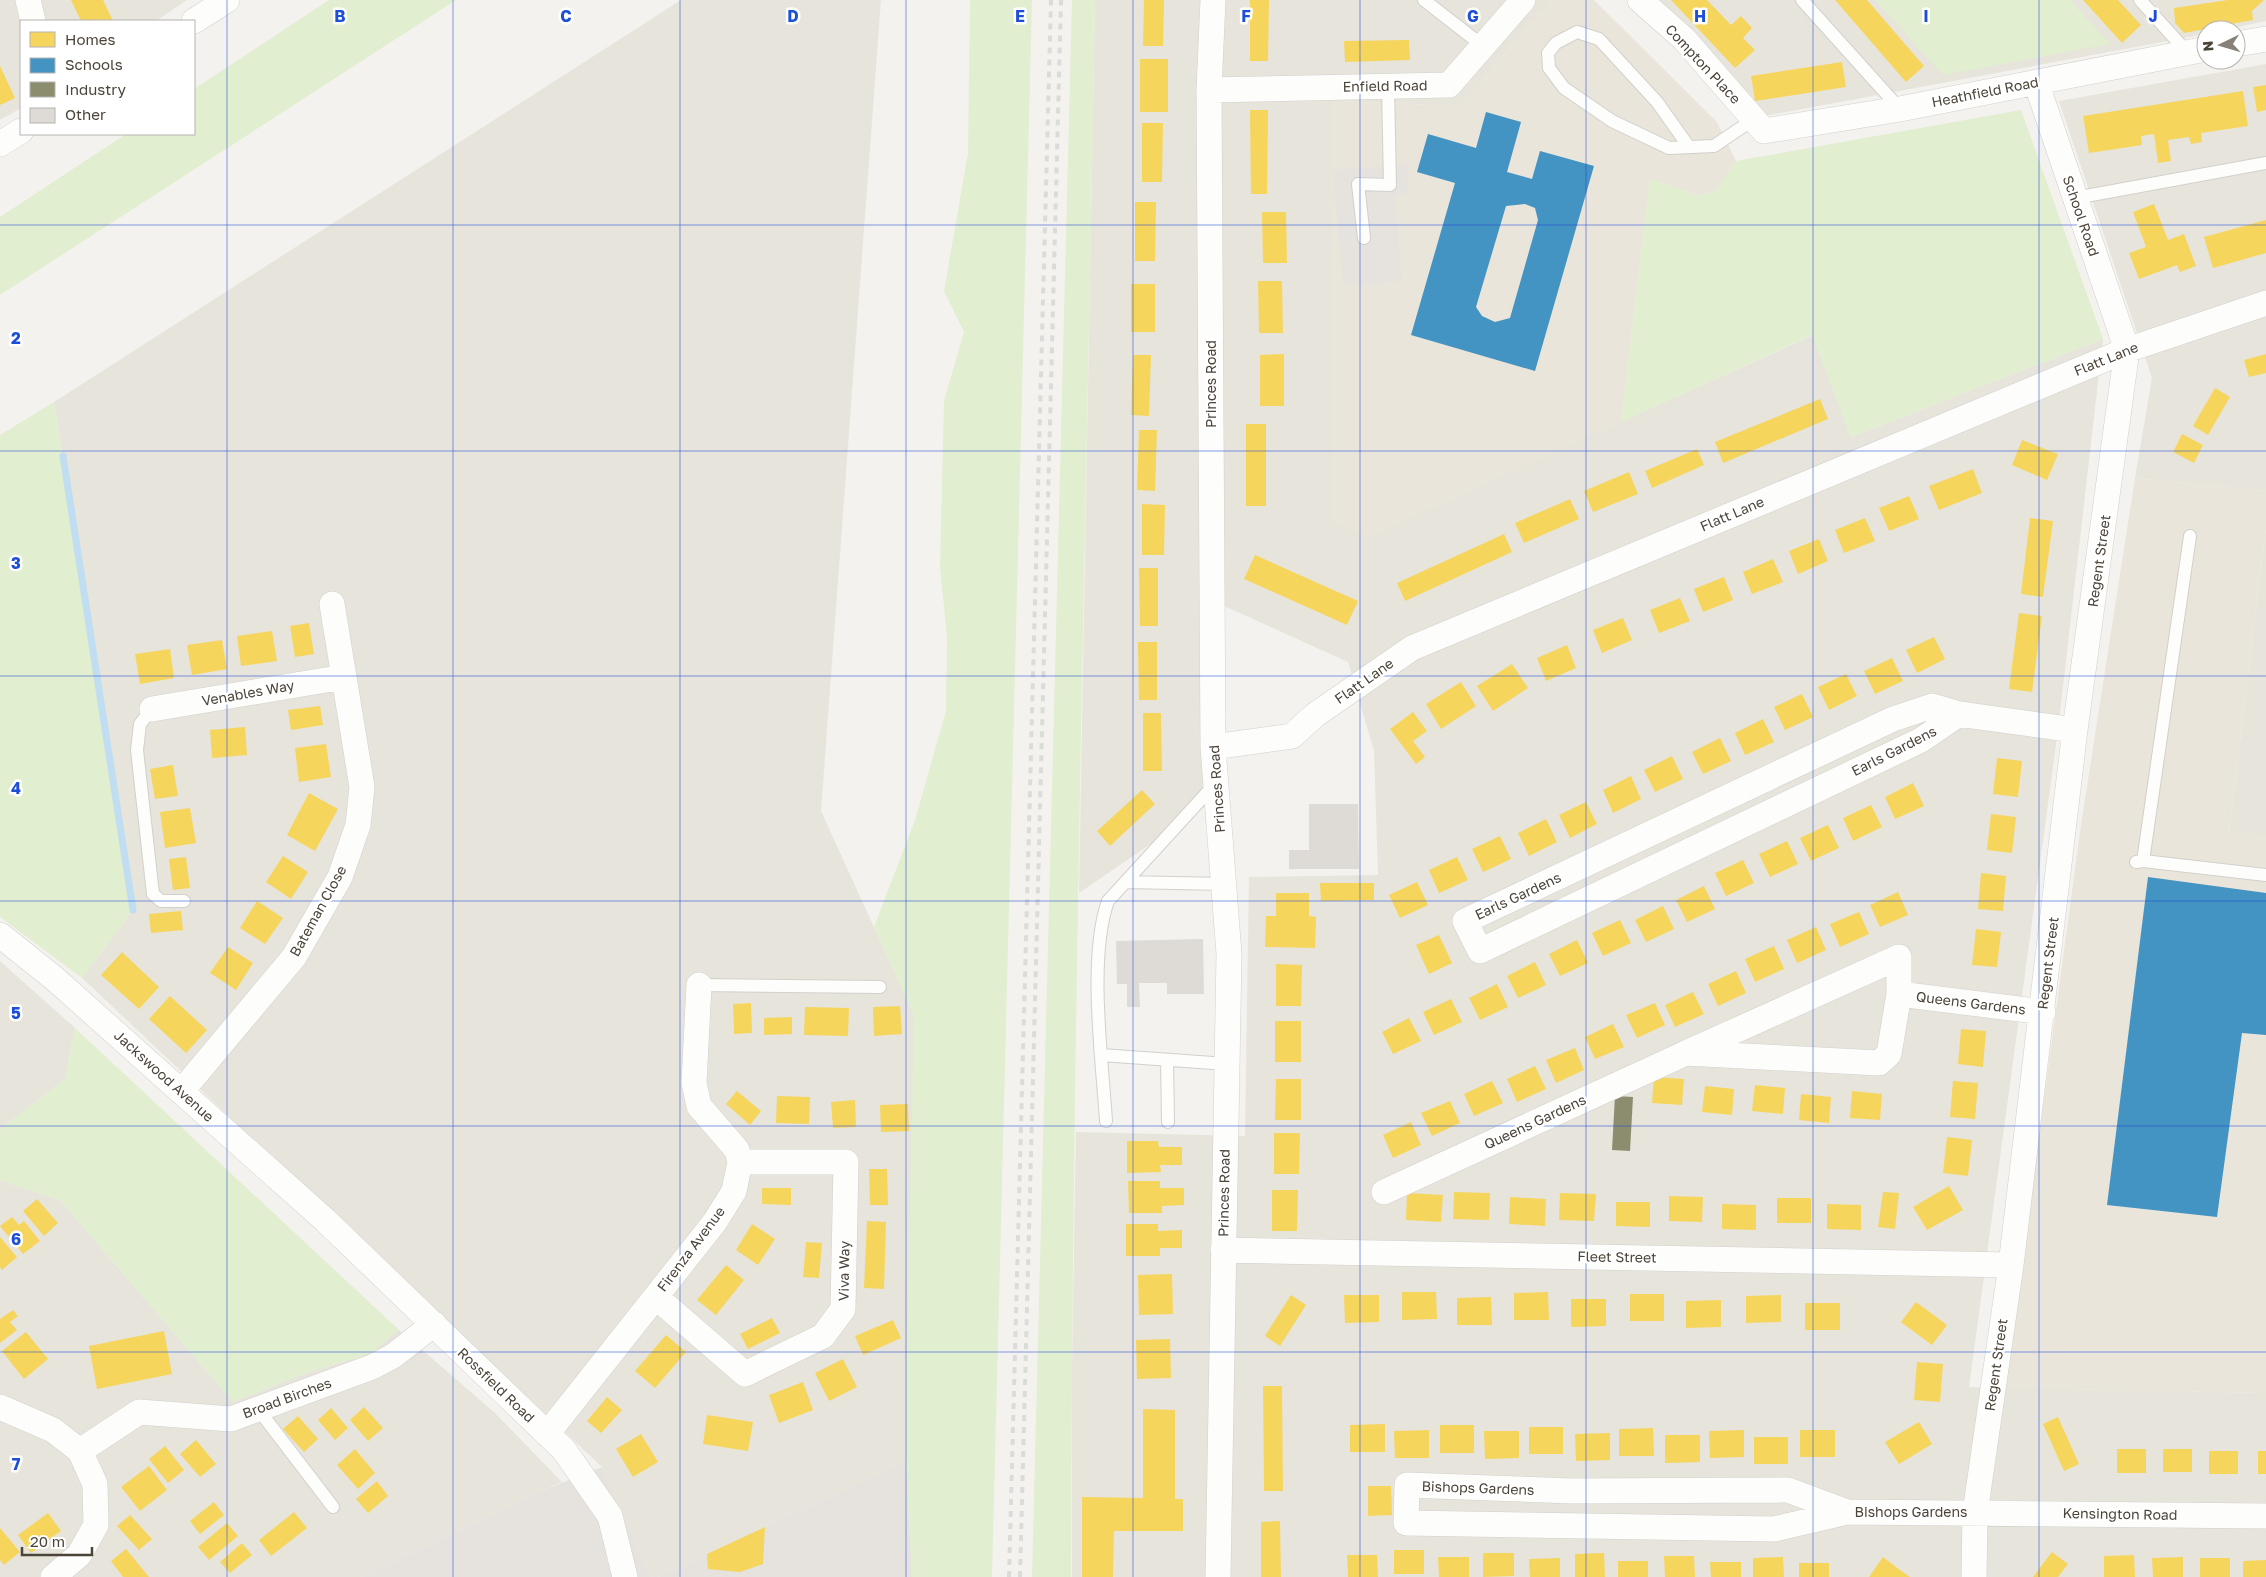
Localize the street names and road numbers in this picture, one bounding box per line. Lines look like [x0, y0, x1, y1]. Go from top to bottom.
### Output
street label: Compton Place [1662, 20, 1744, 107]
street label: Heathfield Road [1930, 73, 2040, 110]
street label: Enfield Road [1342, 76, 1428, 95]
street label: School Road [2060, 173, 2103, 258]
street label: Flatt Lane [2071, 338, 2140, 379]
street label: Princes Road [1202, 340, 1219, 428]
street label: Flatt Lane [1697, 492, 1766, 535]
street label: Regent Street [2084, 514, 2113, 608]
street label: Flatt Lane [1331, 654, 1396, 707]
street label: Venables Way [200, 676, 296, 709]
street label: Earls Gardens [1848, 722, 1939, 779]
street label: Princes Road [1205, 745, 1228, 834]
street label: Bateman Close [286, 862, 350, 959]
street label: Earls Gardens [1472, 868, 1564, 923]
street label: Regent Street [2033, 916, 2062, 1010]
street label: Queens Gardens [1915, 987, 2027, 1018]
street label: Jackswood Avenue [111, 1026, 218, 1125]
street label: Queens Gardens [1481, 1091, 1588, 1153]
street label: Princes Road [1214, 1149, 1233, 1237]
street label: Firenza Avenue [653, 1203, 728, 1295]
street label: Viva Way [834, 1241, 853, 1301]
street label: Fleet Street [1577, 1247, 1657, 1266]
street label: Regent Street [1981, 1318, 2010, 1412]
street label: Rossfield Road [454, 1344, 538, 1426]
street label: Broad Birches [240, 1374, 334, 1421]
street label: Bishops Gardens [1421, 1477, 1535, 1498]
street label: Bishops Gardens [1855, 1503, 1967, 1520]
street label: Kensington Road [2062, 1504, 2178, 1523]

